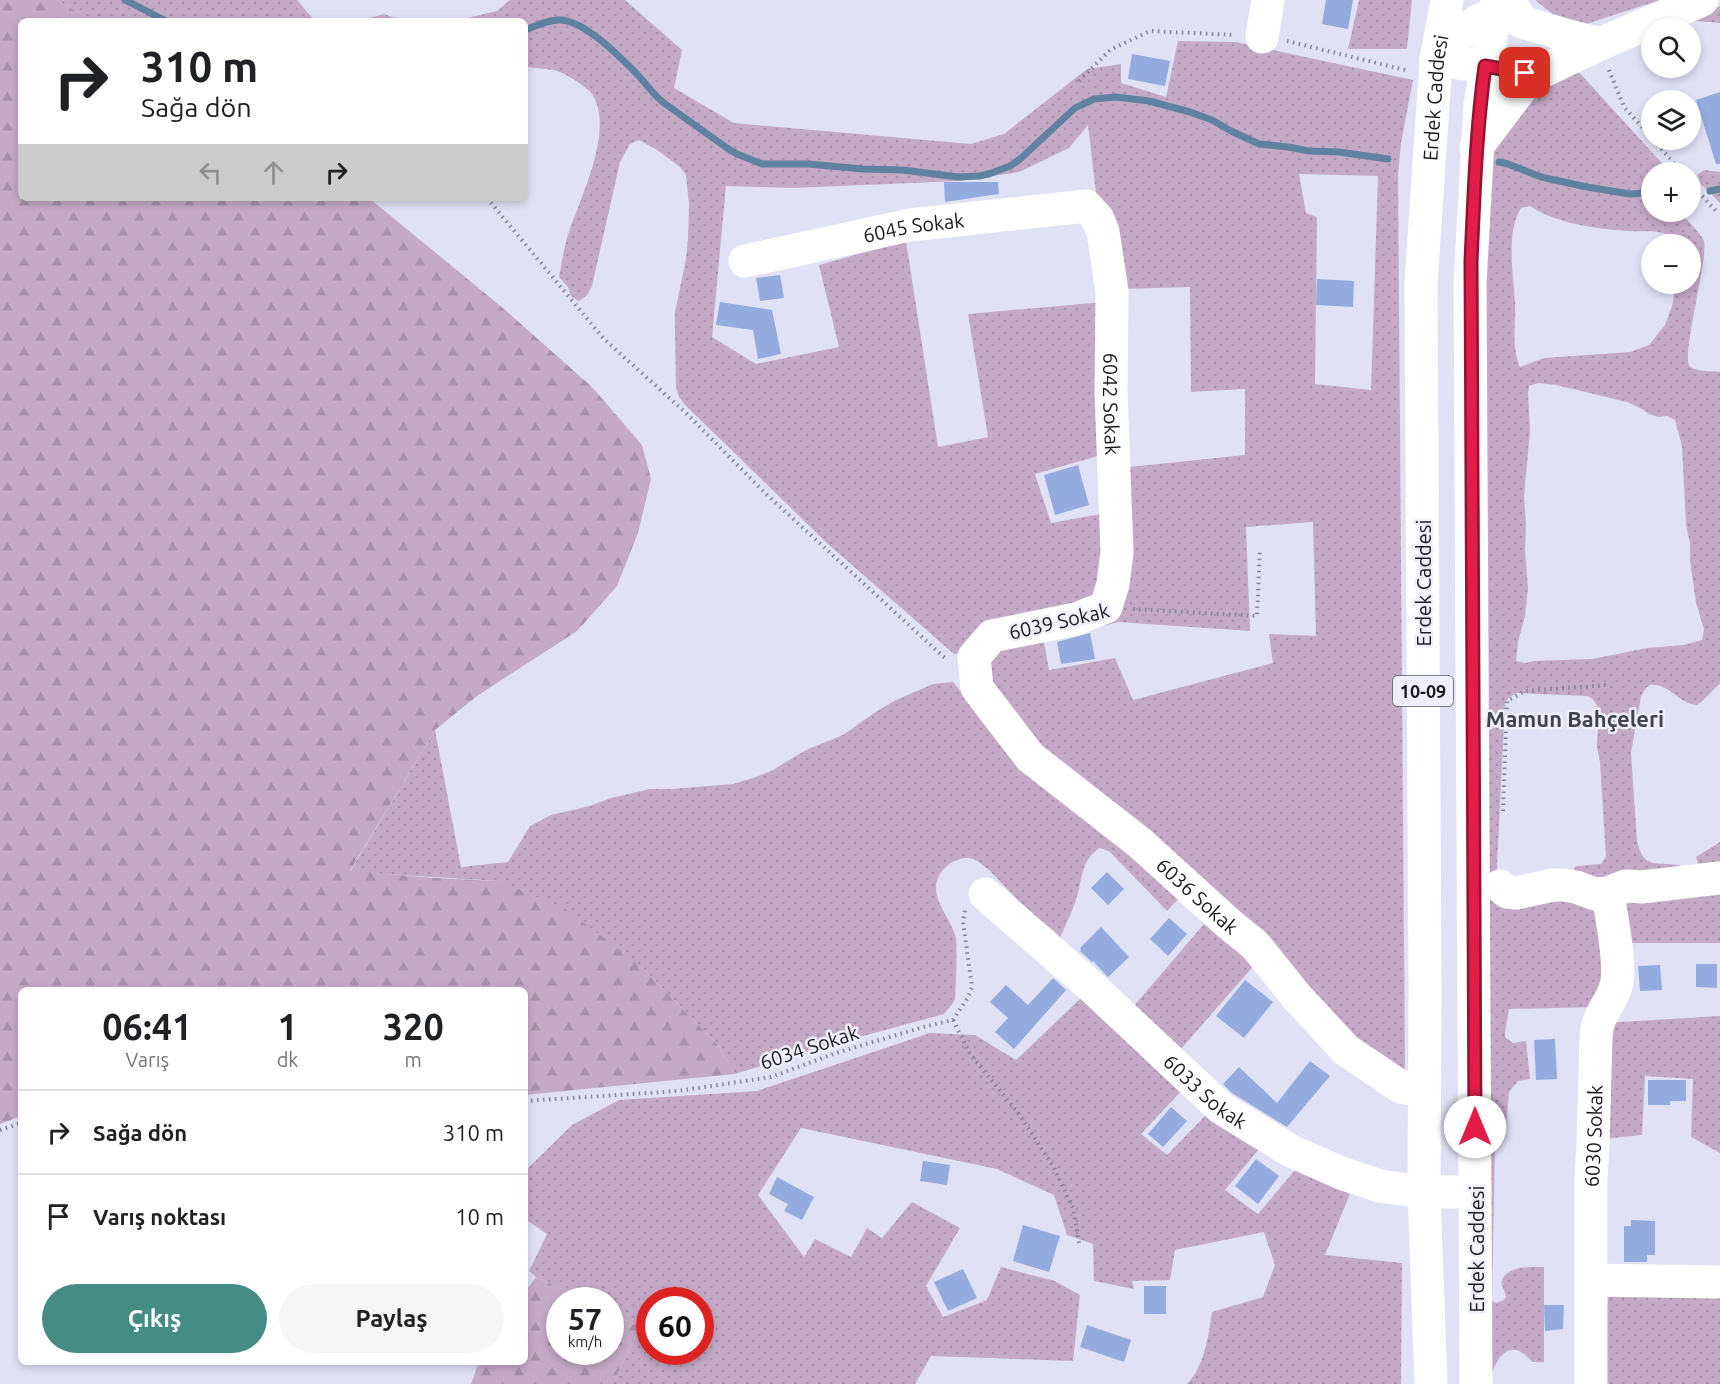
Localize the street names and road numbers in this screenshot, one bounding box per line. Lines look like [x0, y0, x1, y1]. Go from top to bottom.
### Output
street label: Erdek Caddesi [1418, 33, 1452, 162]
street label: 6045 Sokak [861, 208, 965, 246]
street label: 6042 Sokak [1099, 352, 1125, 455]
street label: Erdek Caddesi [1412, 520, 1435, 646]
street label: 6039 Sokak [1007, 598, 1111, 644]
road number: 10-09 [1393, 676, 1453, 706]
street label: 6036 Sokak [1152, 852, 1243, 938]
street label: 6034 Sokak [757, 1020, 861, 1074]
street label: 6033 Sokak [1159, 1049, 1251, 1133]
street label: 6030 Sokak [1580, 1085, 1606, 1187]
street label: Erdek Caddesi [1465, 1186, 1488, 1312]

